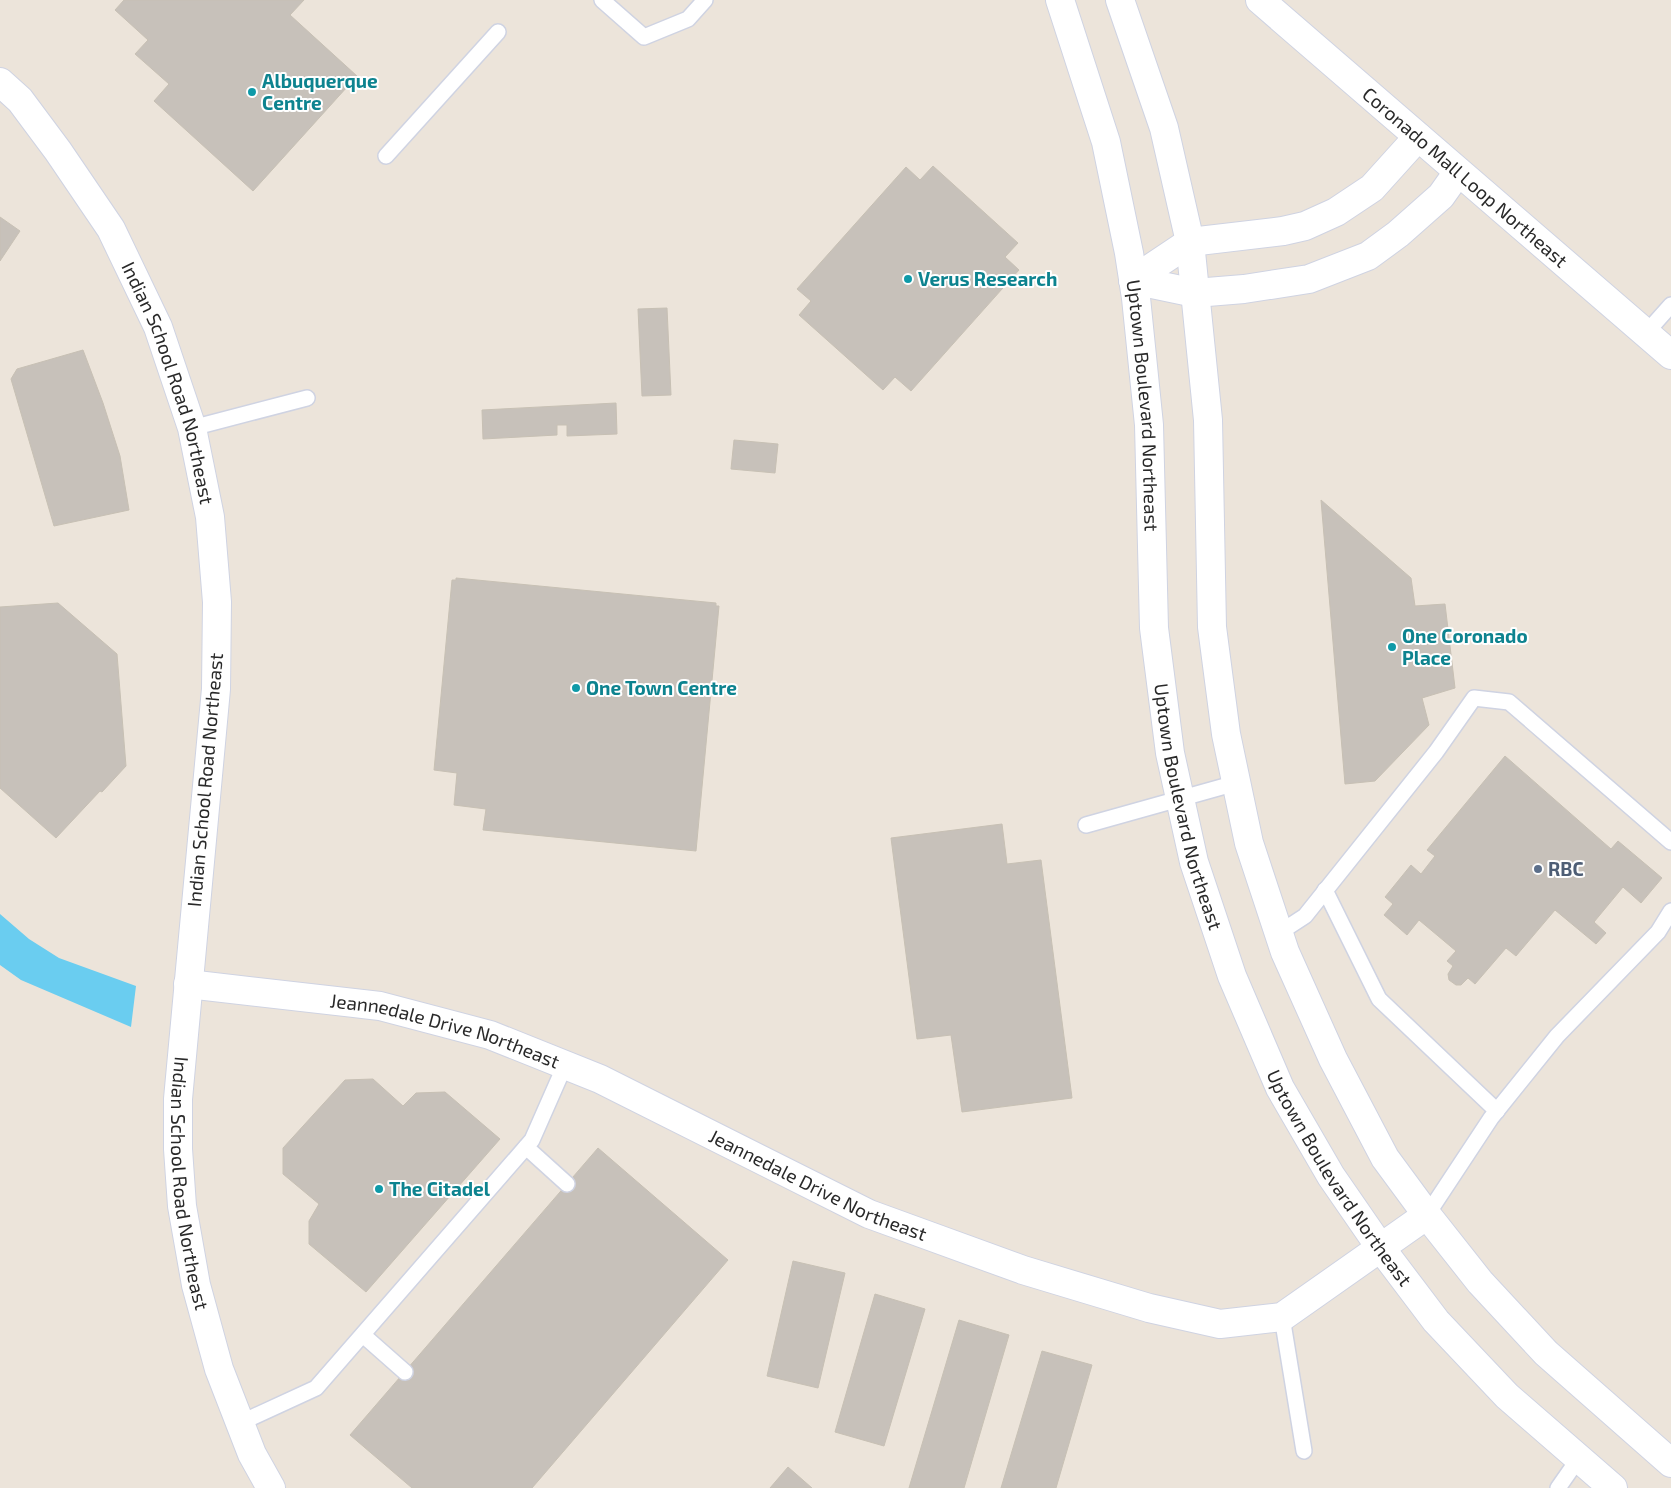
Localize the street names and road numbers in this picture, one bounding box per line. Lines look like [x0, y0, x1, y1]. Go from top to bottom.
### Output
street label: Coronado Mall Loop Northeast [1358, 82, 1573, 272]
street label: Indian School Road Northeast [117, 258, 219, 506]
street label: Uptown Boulevard Northeast [1122, 278, 1164, 532]
street label: Indian School Road Northeast [182, 652, 227, 908]
street label: Uptown Boulevard Northeast [1150, 682, 1228, 933]
street label: Jeannedale Drive Northeast [329, 988, 563, 1073]
street label: Indian School Road Northeast [167, 1056, 214, 1312]
street label: Uptown Boulevard Northeast [1262, 1066, 1417, 1290]
street label: Jeannedale Drive Northeast [705, 1124, 930, 1245]

